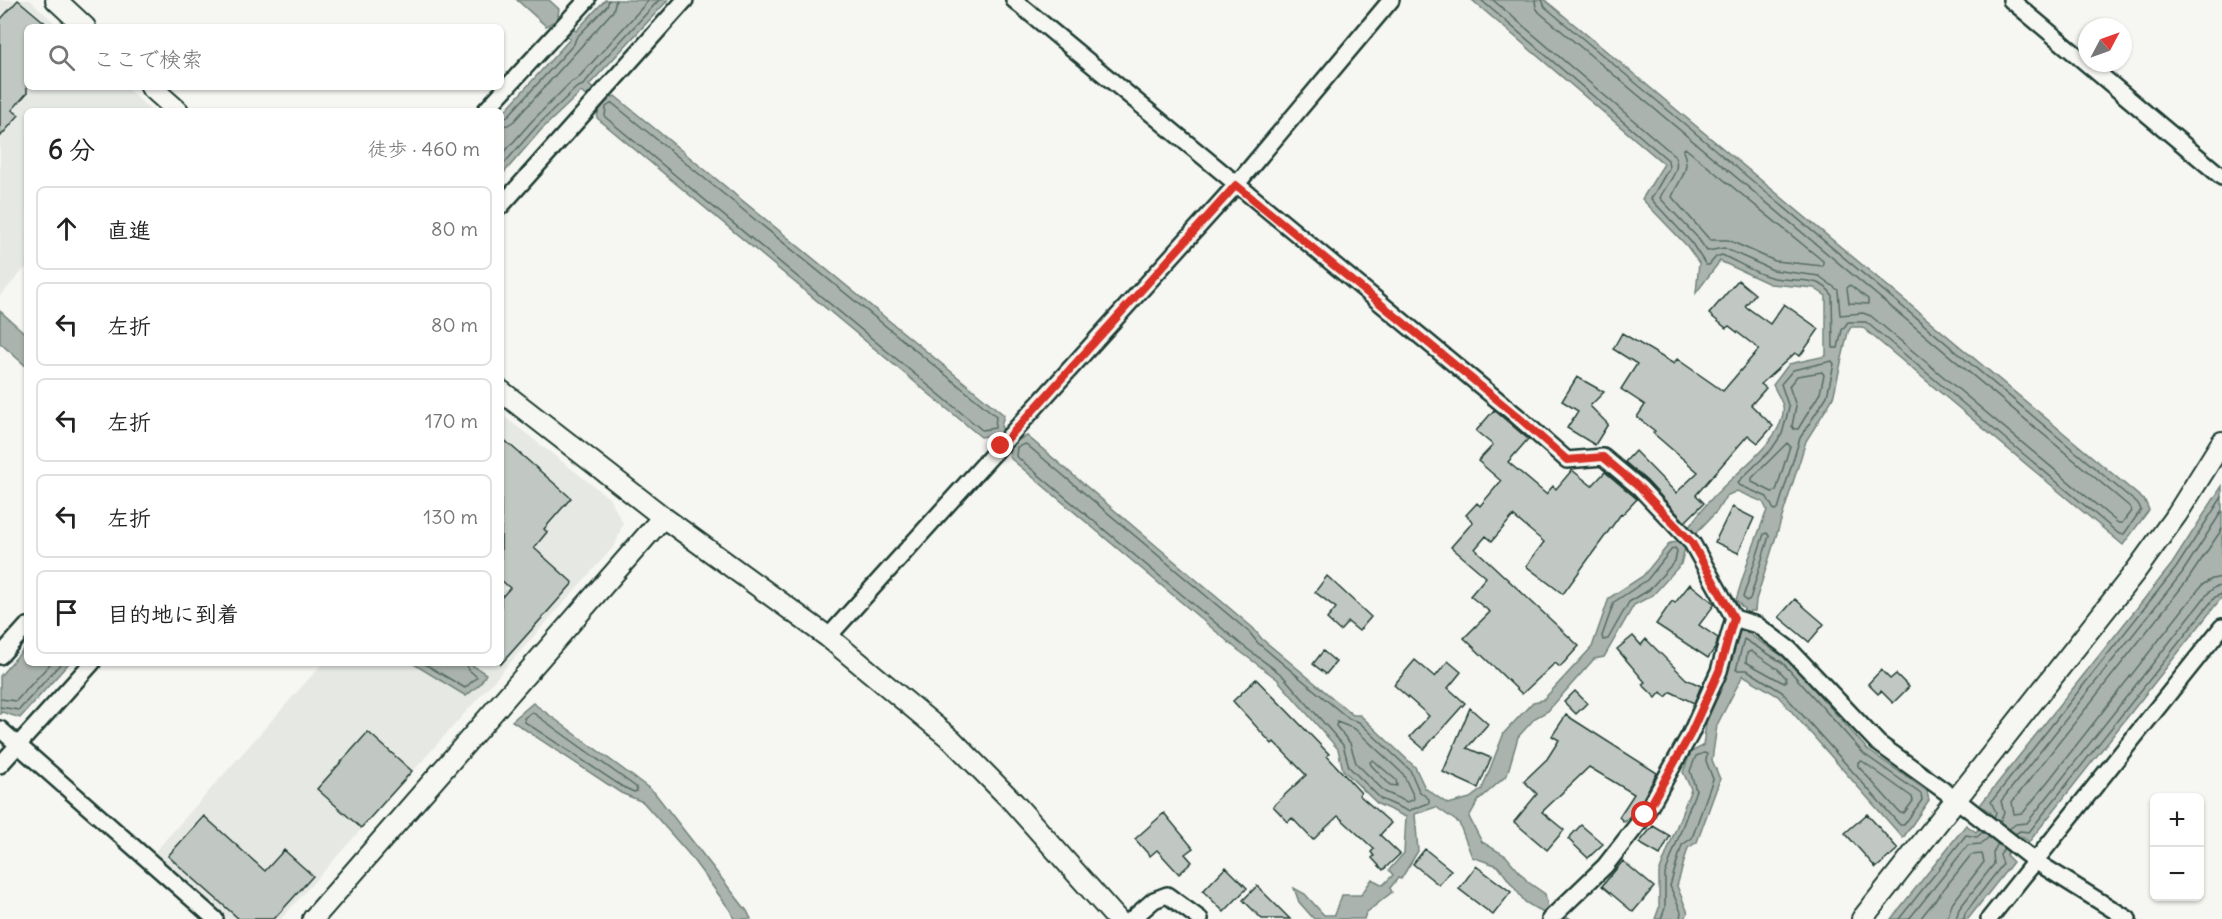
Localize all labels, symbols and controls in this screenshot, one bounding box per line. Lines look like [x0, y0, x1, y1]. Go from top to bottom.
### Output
north arrow [2078, 18, 2132, 72]
search box [24, 24, 504, 90]
icon: search [45, 41, 78, 74]
text: ここで検索 [93, 45, 203, 73]
text: 6 分 [48, 133, 95, 166]
text: 徒歩 · 460 m [367, 136, 480, 161]
icon: ahead [50, 212, 83, 245]
text: 直進 [107, 216, 151, 244]
text: 80 m [431, 216, 478, 241]
icon: left [50, 308, 83, 341]
text: 左折 [107, 312, 151, 340]
text: 80 m [431, 312, 478, 337]
icon: left [50, 404, 83, 437]
text: 左折 [107, 408, 151, 436]
text: 170 m [425, 408, 478, 433]
route end [987, 432, 1013, 458]
icon: left [50, 500, 83, 533]
text: 左折 [107, 504, 151, 532]
text: 130 m [423, 504, 478, 529]
icon: arrive [50, 596, 83, 629]
text: 目的地に到着 [107, 600, 239, 628]
map controls [2150, 793, 2204, 901]
button: + [2150, 793, 2204, 847]
route start [1631, 801, 1657, 827]
button: − [2150, 847, 2204, 901]

